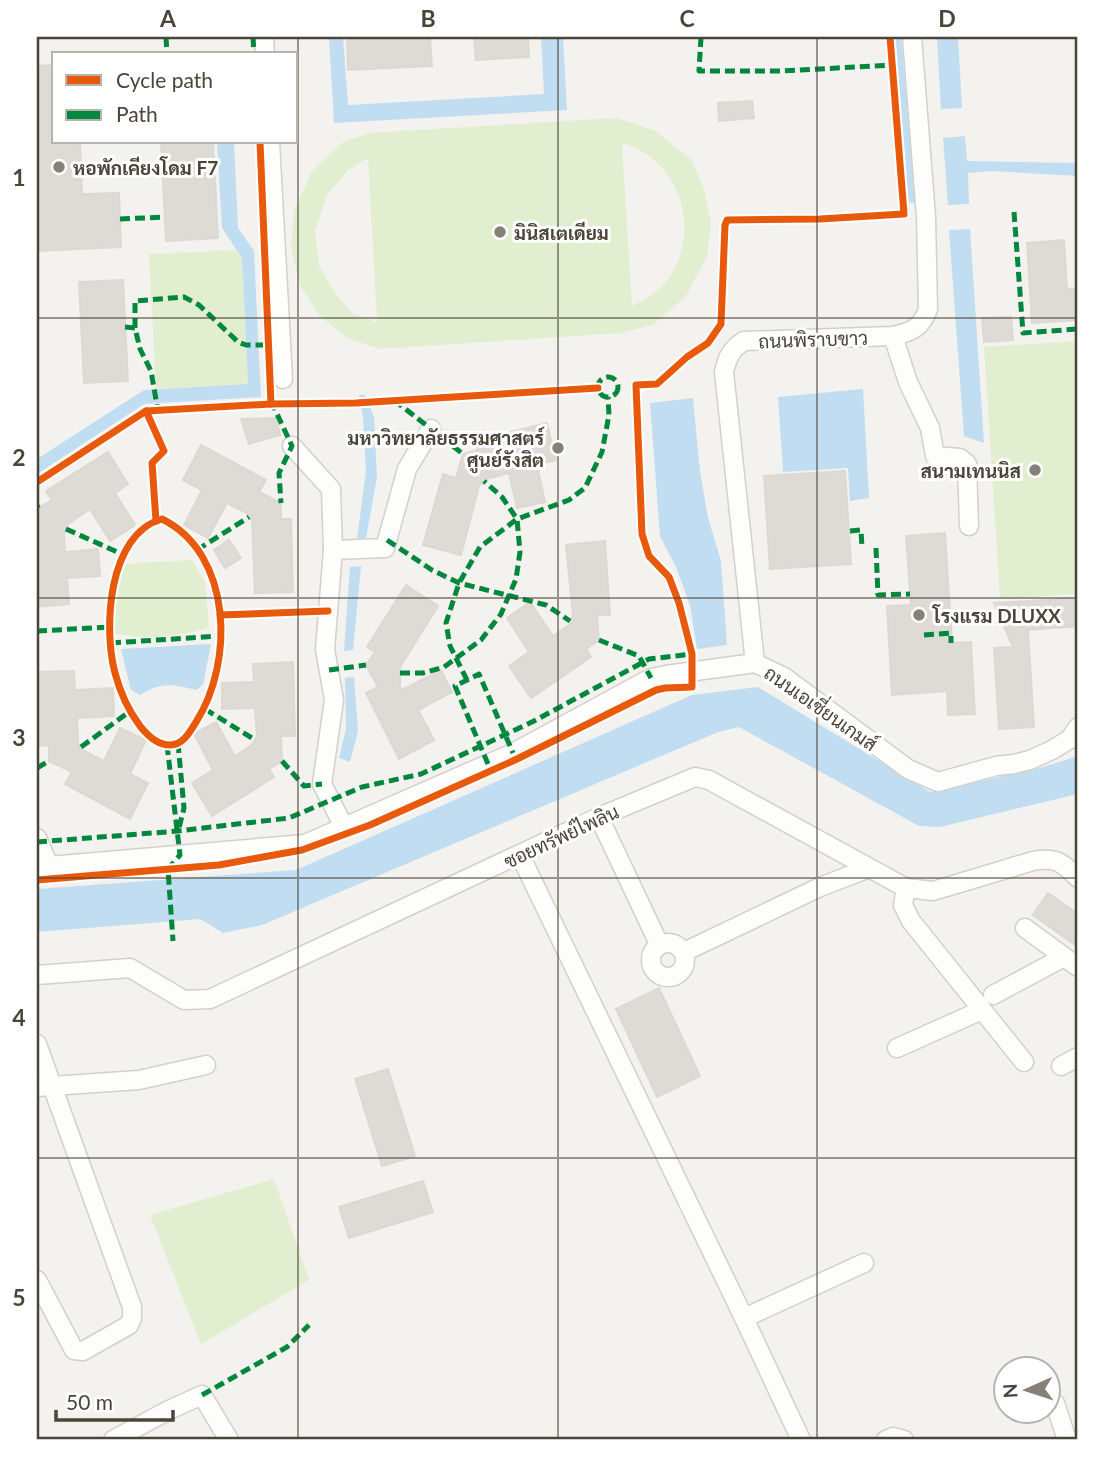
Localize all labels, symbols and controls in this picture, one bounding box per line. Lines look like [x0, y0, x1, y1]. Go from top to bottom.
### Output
text: A [159, 4, 177, 32]
text: B [420, 4, 436, 32]
text: C [679, 4, 695, 32]
text: D [938, 4, 956, 32]
legend [52, 52, 298, 144]
text: Cycle path [116, 67, 213, 92]
text: Path [116, 101, 158, 126]
place label: หอพักเคียงโดม F7 [73, 156, 218, 179]
marker: หอพักเคียงโดม F7 [51, 159, 67, 175]
text: 1 [12, 163, 26, 191]
place label: มินิสเตเดียม [514, 221, 609, 244]
marker: มินิสเตเดียม [492, 224, 508, 240]
street label: ถนนพิราบขาว [758, 326, 868, 352]
place label: มหาวิทยาลัยธรรมศาสตร์ ศูนย์รังสิต [347, 426, 545, 474]
marker: มหาวิทยาลัยธรรมศาสตร์ ศูนย์รังสิต [550, 440, 566, 456]
text: 2 [12, 443, 26, 471]
place label: สนามเทนนิส [920, 459, 1021, 482]
marker: สนามเทนนิส [1027, 462, 1043, 478]
place label: โรงแรม DLUXX [932, 604, 1061, 627]
marker: โรงแรม DLUXX [911, 607, 927, 623]
street label: ถนนเอเซี่ยนเกมส์ [760, 657, 885, 755]
text: 3 [12, 723, 26, 751]
street label: ซอยทรัพย์ไพลิน [500, 799, 622, 873]
text: 4 [12, 1003, 26, 1031]
text: 5 [12, 1283, 26, 1311]
north arrow [992, 1354, 1062, 1424]
scale bar [56, 1379, 173, 1423]
text: N [998, 1383, 1021, 1399]
text: 50 m [66, 1389, 113, 1414]

